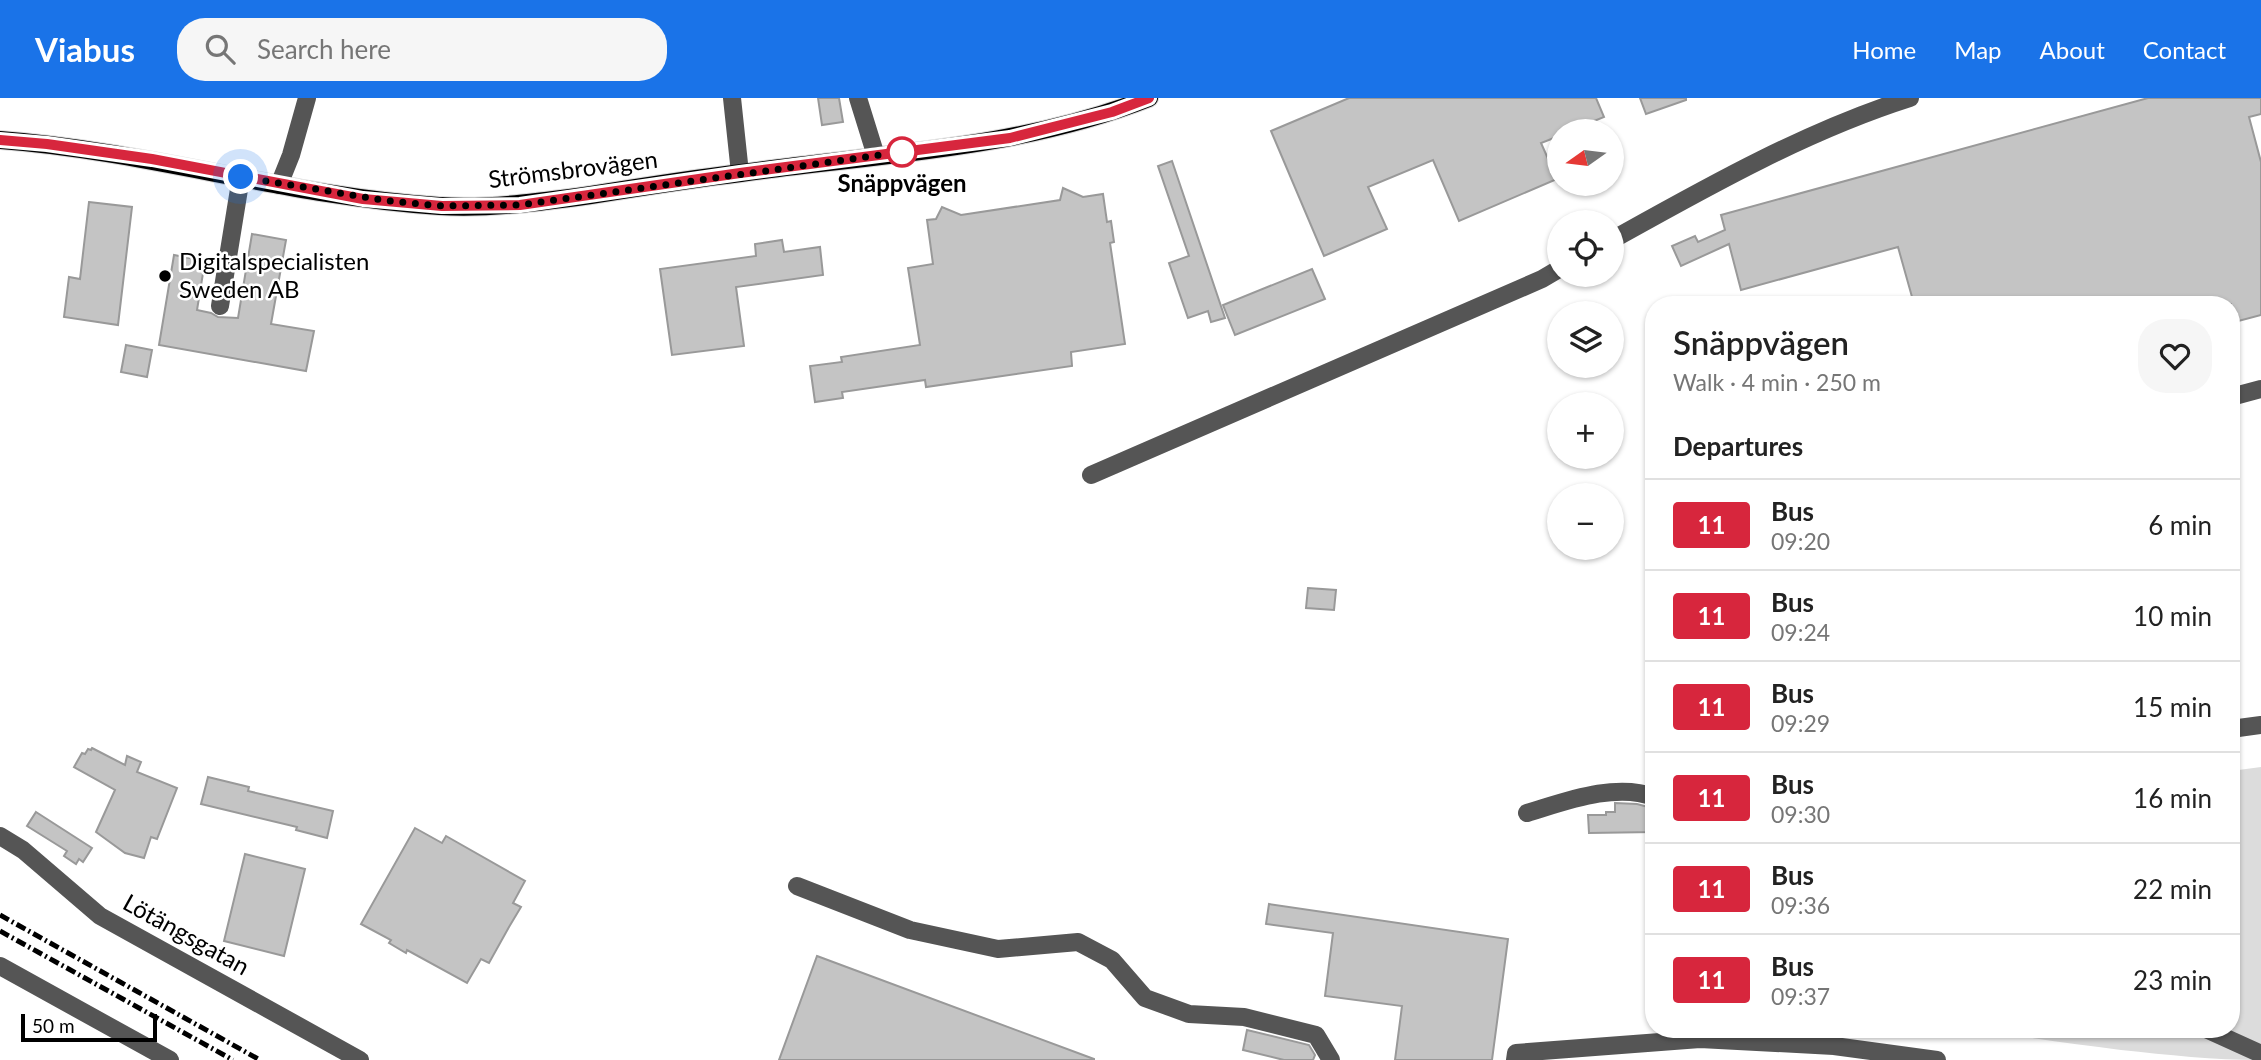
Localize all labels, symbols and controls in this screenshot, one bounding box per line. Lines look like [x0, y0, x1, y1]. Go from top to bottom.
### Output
search box [177, 18, 667, 81]
text: Viabus [35, 29, 135, 69]
icon: search [201, 30, 239, 68]
text: Search here [257, 33, 391, 65]
text: Home [1852, 35, 1916, 64]
text: Map [1954, 35, 2002, 64]
text: About [2040, 35, 2105, 64]
text: Contact [2143, 35, 2226, 64]
north arrow [1547, 119, 1624, 196]
map controls [1547, 119, 1624, 560]
marker: Snäppvägen [887, 137, 917, 167]
street label: Strömsbrovägen [486, 144, 659, 193]
your location [223, 159, 258, 194]
place label: Snäppvägen [838, 168, 966, 197]
button: locate [1547, 210, 1624, 287]
place label: Digitalspecialisten Sweden AB [179, 246, 369, 303]
marker: Digitalspecialisten Sweden AB [157, 268, 173, 284]
button: layers [1547, 301, 1624, 378]
button: heart [2138, 319, 2212, 393]
text: Snäppvägen [1673, 322, 1849, 362]
text: Walk · 4 min · 250 m [1673, 368, 1881, 396]
button: + [1547, 392, 1624, 469]
text: Departures [1673, 430, 1803, 462]
button: − [1547, 483, 1624, 560]
text: Bus [1771, 495, 1814, 527]
text: 6 min [2148, 509, 2212, 541]
text: 11 [1698, 510, 1725, 539]
text: 09:20 [1771, 527, 1830, 555]
text: Bus [1771, 586, 1814, 618]
text: 10 min [2133, 600, 2212, 632]
text: 11 [1698, 601, 1725, 630]
text: 09:24 [1771, 618, 1830, 646]
text: Bus [1771, 677, 1814, 709]
text: 15 min [2133, 691, 2212, 723]
text: 11 [1698, 692, 1725, 721]
text: 09:29 [1771, 709, 1830, 737]
text: Bus [1771, 768, 1814, 800]
text: 16 min [2133, 782, 2212, 814]
text: 11 [1698, 783, 1725, 812]
text: 09:30 [1771, 800, 1830, 828]
text: Bus [1771, 859, 1814, 891]
text: 22 min [2133, 873, 2212, 905]
text: 11 [1698, 874, 1725, 903]
street label: Lötängsgatan [119, 887, 255, 980]
text: 09:36 [1771, 891, 1830, 919]
text: Bus [1771, 950, 1814, 982]
text: 23 min [2133, 964, 2212, 996]
text: 11 [1698, 965, 1725, 994]
text: 09:37 [1771, 982, 1830, 1010]
scale bar [21, 1011, 158, 1043]
text: 50 m [32, 1014, 75, 1037]

